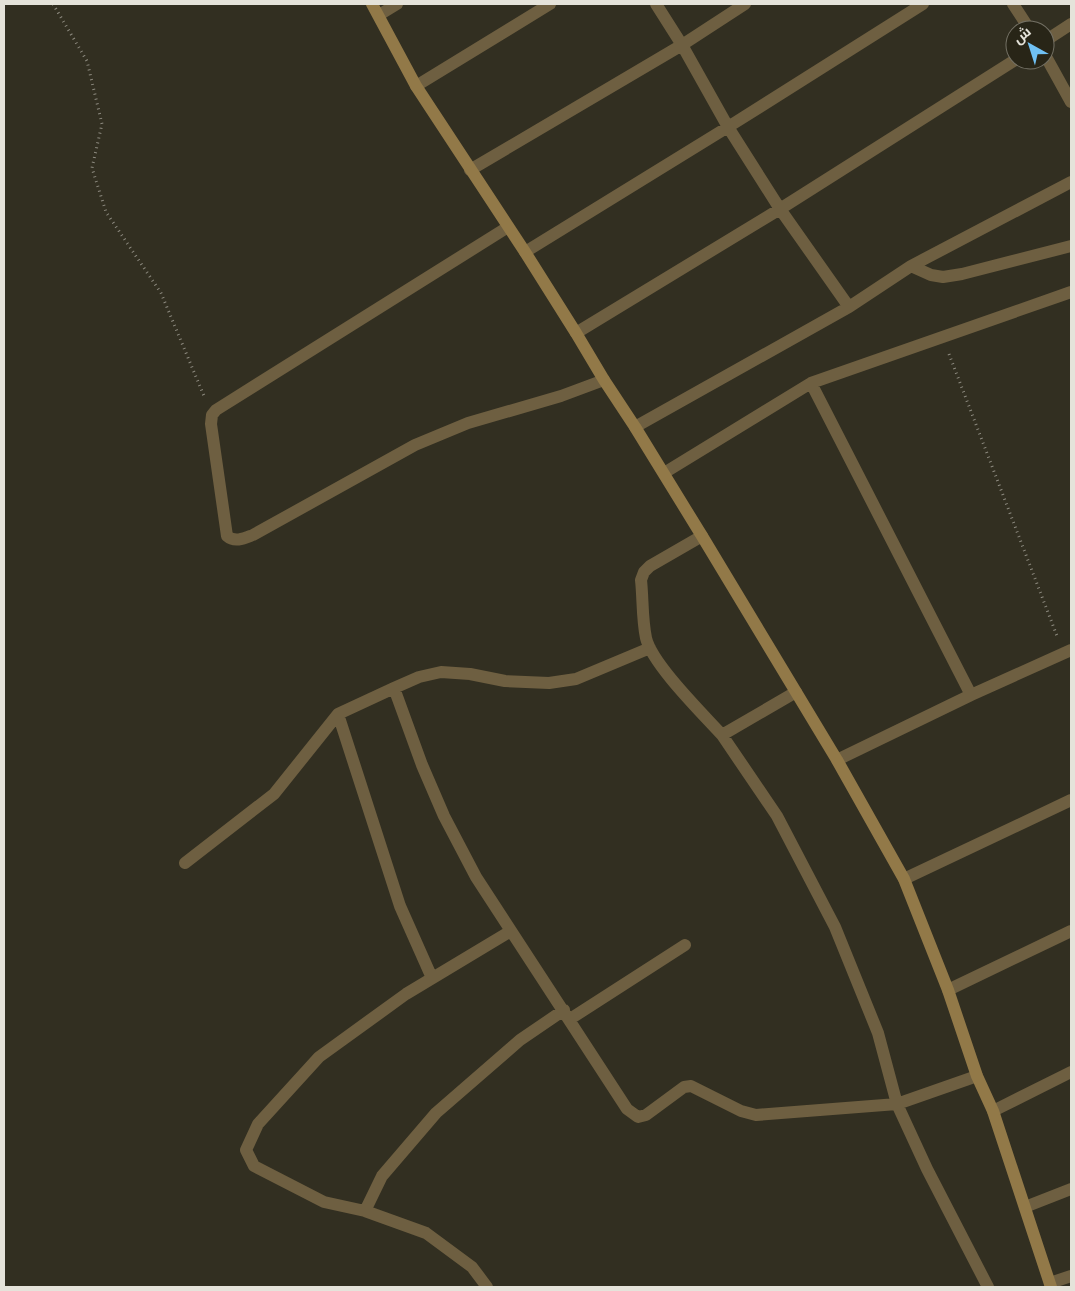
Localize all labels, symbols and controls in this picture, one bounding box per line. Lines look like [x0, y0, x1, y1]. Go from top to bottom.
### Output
north arrow [1005, 20, 1055, 70]
text: ش [1009, 21, 1034, 48]

